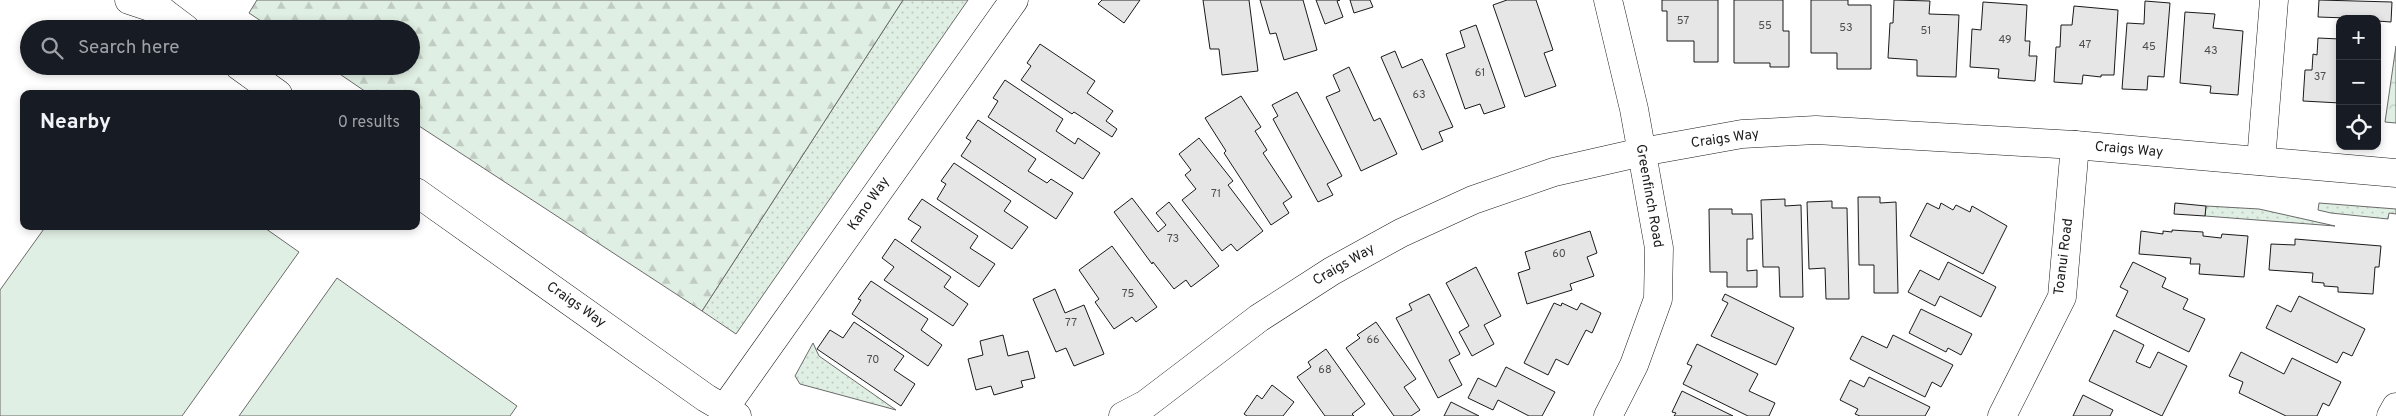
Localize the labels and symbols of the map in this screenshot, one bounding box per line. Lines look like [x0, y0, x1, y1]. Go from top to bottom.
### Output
house number: 57 [1677, 14, 1689, 28]
house number: 55 [1758, 19, 1772, 33]
house number: 53 [1839, 21, 1853, 35]
house number: 51 [1921, 24, 1931, 38]
house number: 49 [1998, 33, 2012, 47]
house number: 47 [2079, 38, 2091, 52]
house number: 45 [2142, 40, 2156, 54]
house number: 43 [2204, 44, 2218, 58]
house number: 61 [1475, 66, 1485, 80]
house number: 37 [2314, 70, 2326, 84]
house number: 63 [1412, 88, 1426, 102]
street label: Craigs Way [1690, 126, 1760, 152]
street label: Craigs Way [2094, 139, 2164, 161]
street label: Greenfinch Road [1632, 143, 1666, 249]
street label: Kano Way [844, 174, 894, 234]
house number: 71 [1211, 187, 1221, 201]
street label: Toanui Road [2051, 218, 2077, 296]
house number: 73 [1167, 232, 1179, 246]
street label: Craigs Way [1310, 240, 1378, 290]
house number: 60 [1552, 247, 1566, 261]
street label: Craigs Way [543, 278, 609, 332]
house number: 75 [1122, 287, 1134, 301]
house number: 77 [1065, 316, 1077, 330]
house number: 66 [1366, 333, 1380, 347]
house number: 70 [867, 353, 879, 367]
house number: 68 [1318, 363, 1332, 377]

